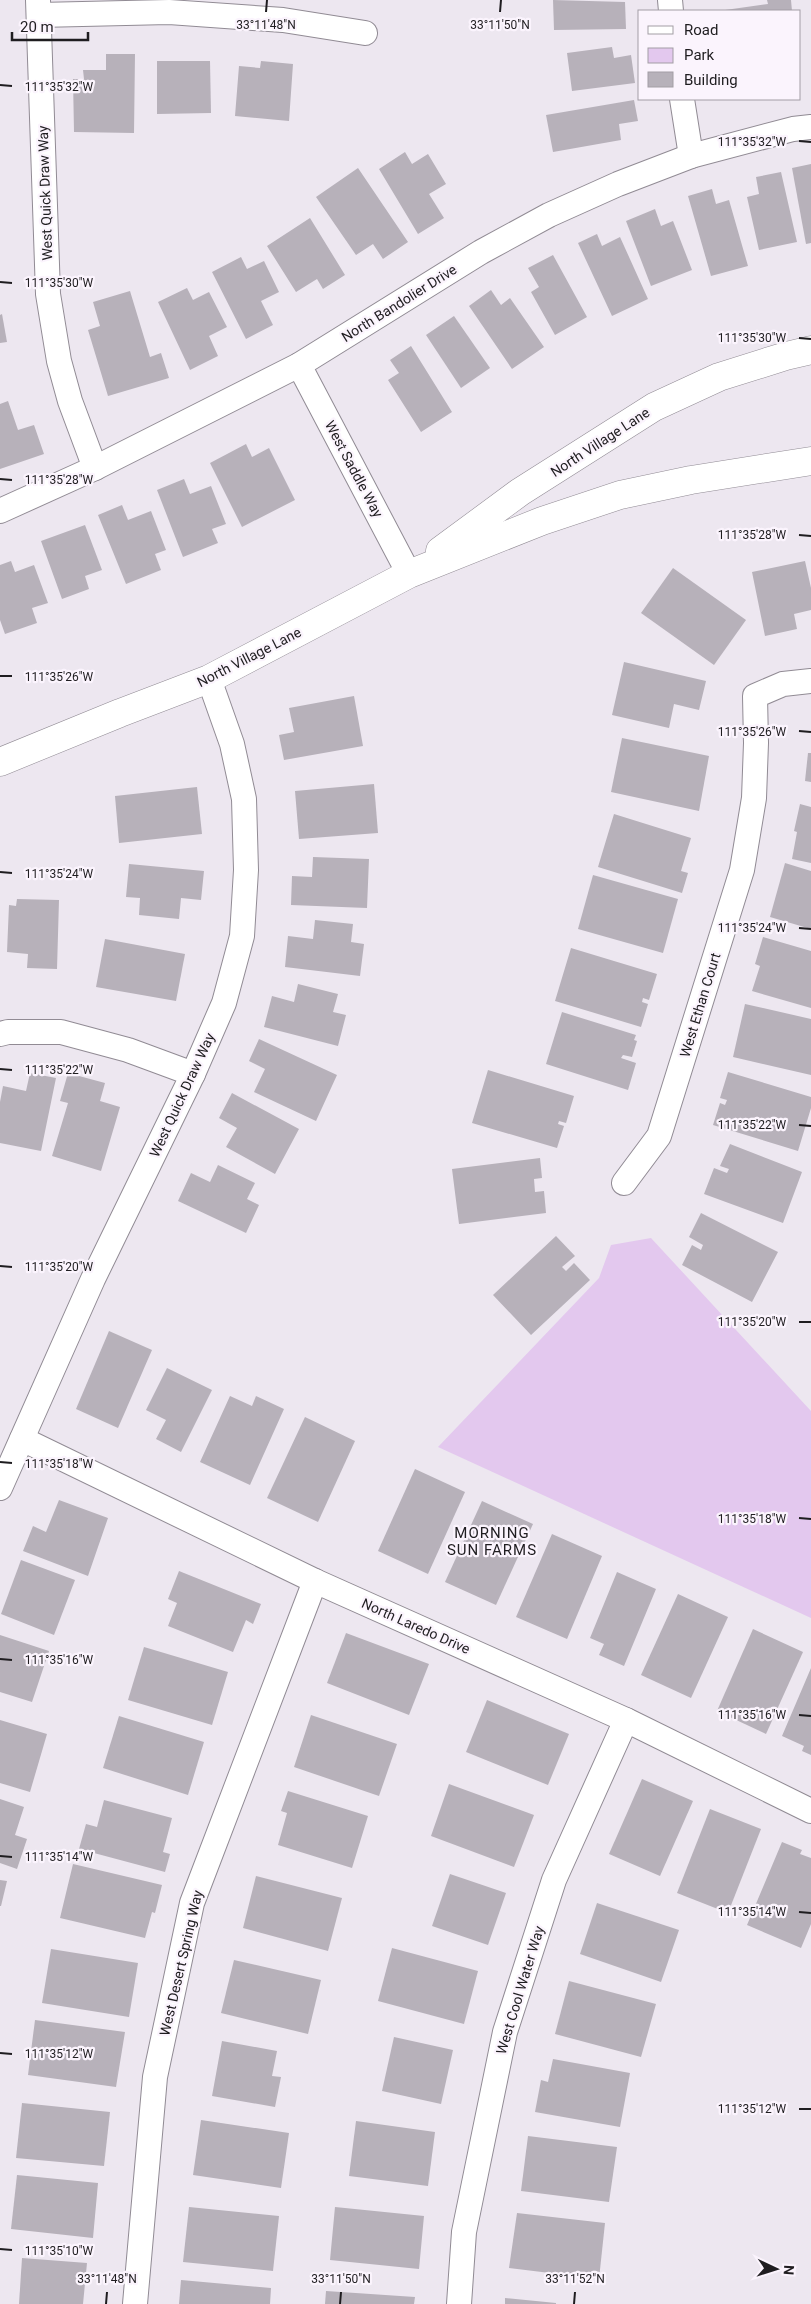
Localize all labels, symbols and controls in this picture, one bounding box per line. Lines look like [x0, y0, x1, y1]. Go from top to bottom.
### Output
scale bar [12, 10, 89, 42]
legend [638, 10, 801, 100]
text: 20 m [20, 18, 54, 36]
text: 33°11'48"N [236, 18, 296, 32]
text: 33°11'50"N [470, 18, 530, 32]
text: Road [684, 21, 718, 39]
text: Park [684, 46, 715, 64]
text: Building [684, 71, 738, 89]
text: 111°35'32"W [25, 80, 93, 94]
street label: West Quick Draw Way [35, 125, 55, 261]
text: 111°35'32"W [718, 135, 786, 149]
street label: North Bandolier Drive [339, 261, 459, 345]
text: 111°35'30"W [25, 276, 93, 290]
text: 111°35'30"W [718, 331, 786, 345]
street label: North Village Lane [548, 404, 652, 480]
street label: West Saddle Way [322, 418, 386, 520]
text: 111°35'28"W [25, 473, 93, 487]
text: 111°35'28"W [718, 528, 786, 542]
street label: North Village Lane [194, 624, 304, 690]
text: 111°35'26"W [25, 670, 93, 684]
text: 111°35'26"W [718, 725, 786, 739]
text: 111°35'24"W [25, 867, 93, 881]
text: 111°35'24"W [718, 921, 786, 935]
street label: West Ethan Court [676, 950, 724, 1059]
street label: West Quick Draw Way [146, 1030, 218, 1160]
text: 111°35'22"W [25, 1063, 93, 1077]
text: 111°35'22"W [718, 1118, 786, 1132]
text: 111°35'20"W [25, 1260, 93, 1274]
text: 111°35'20"W [718, 1315, 786, 1329]
text: 111°35'18"W [25, 1457, 93, 1471]
text: 111°35'18"W [718, 1512, 786, 1526]
district label: MORNING SUN FARMS [447, 1524, 537, 1559]
street label: North Laredo Drive [359, 1595, 473, 1657]
text: 111°35'16"W [25, 1653, 93, 1667]
text: 111°35'16"W [718, 1708, 786, 1722]
text: 111°35'14"W [25, 1850, 93, 1864]
street label: West Desert Spring Way [156, 1888, 206, 2037]
text: 111°35'14"W [718, 1905, 786, 1919]
street label: West Cool Water Way [493, 1924, 547, 2056]
text: 111°35'12"W [25, 2047, 93, 2061]
text: 111°35'12"W [718, 2102, 786, 2116]
text: 111°35'10"W [25, 2244, 93, 2258]
north arrow [751, 2244, 801, 2294]
text: N [781, 2264, 797, 2275]
text: 33°11'48"N [77, 2272, 137, 2286]
text: 33°11'50"N [311, 2272, 371, 2286]
text: 33°11'52"N [545, 2272, 605, 2286]

